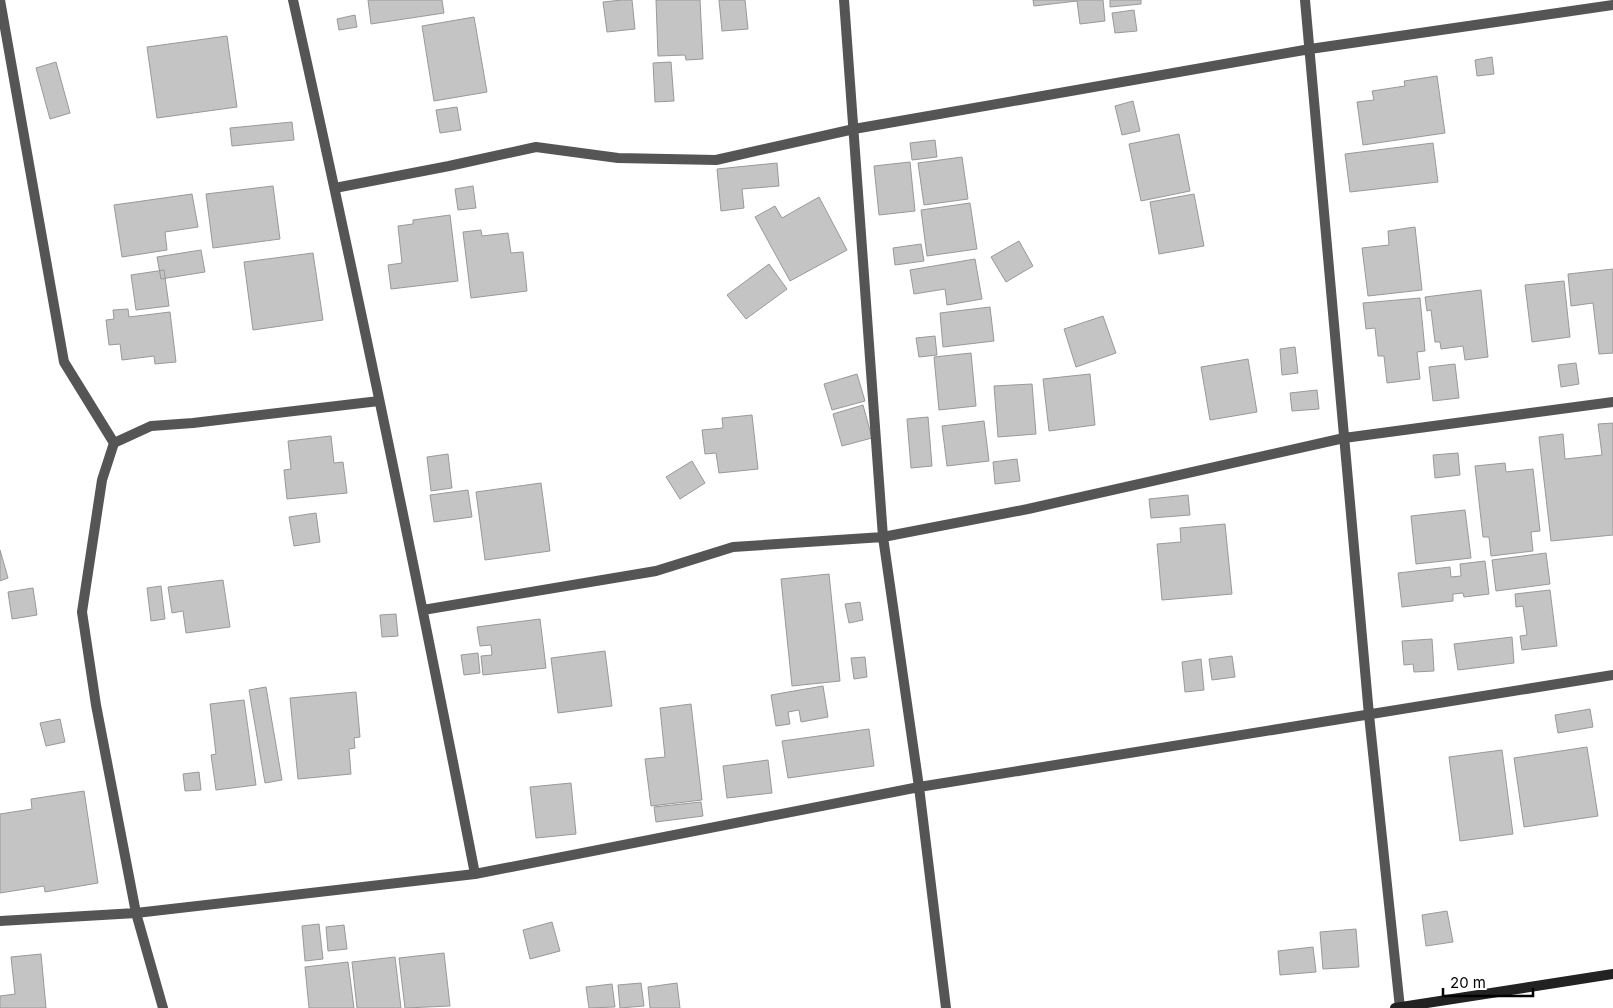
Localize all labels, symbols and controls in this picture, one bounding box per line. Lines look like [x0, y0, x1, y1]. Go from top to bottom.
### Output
scale bar [1443, 966, 1533, 998]
text: 20 m [1450, 973, 1486, 992]

